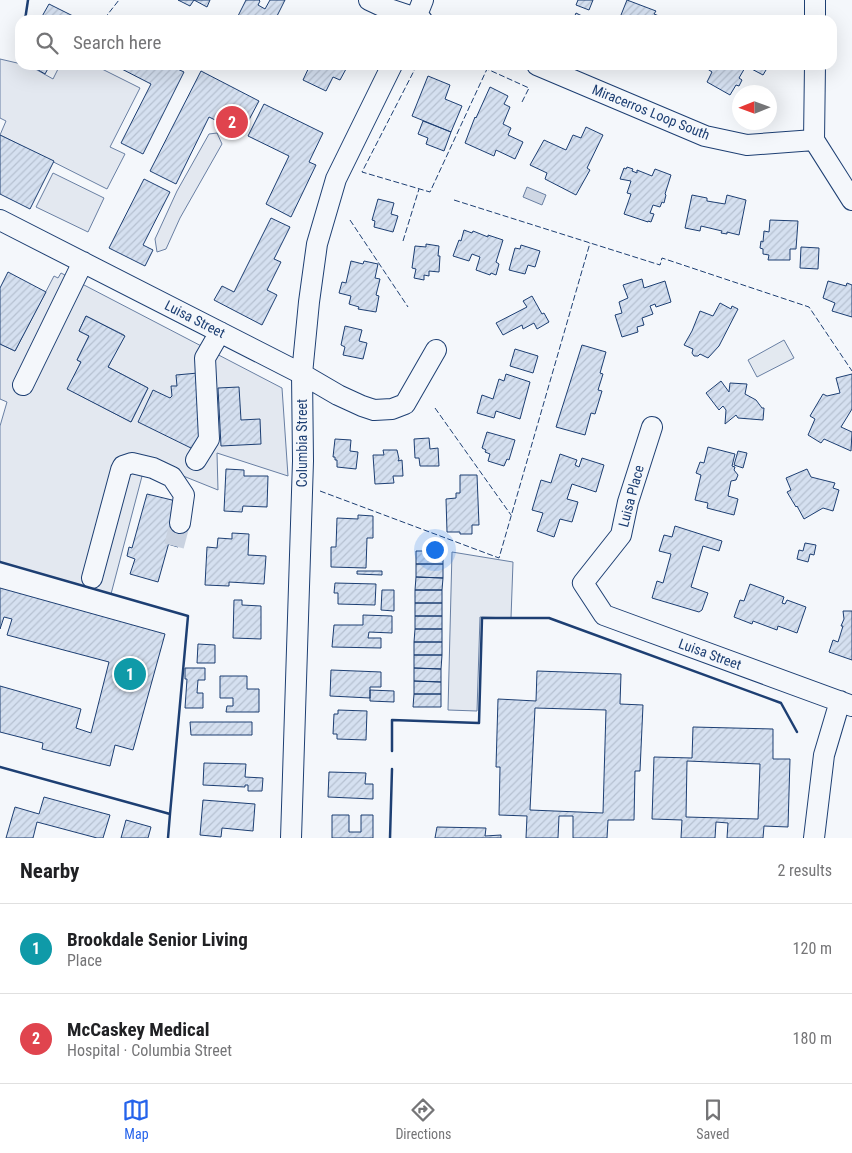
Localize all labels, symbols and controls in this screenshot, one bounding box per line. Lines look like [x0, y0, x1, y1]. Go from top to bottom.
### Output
search box [15, 15, 837, 70]
icon: search [33, 29, 61, 57]
text: Search here [73, 31, 161, 54]
street label: Miracerros Loop South [590, 81, 712, 143]
north arrow [732, 85, 777, 130]
pin: 2 [216, 103, 248, 141]
street label: Luisa Street [162, 297, 228, 341]
street label: Columbia Street [294, 399, 310, 487]
street label: Luisa Place [615, 463, 647, 529]
your location [422, 537, 448, 563]
street label: Luisa Street [677, 635, 743, 673]
pin: 1 [114, 655, 146, 693]
text: Nearby [20, 859, 79, 883]
text: 2 results [777, 861, 832, 880]
text: Brookdale Senior Living [67, 928, 248, 951]
text: 1 [32, 939, 40, 958]
text: 120 m [793, 939, 832, 958]
text: Place [67, 951, 102, 970]
text: McCaskey Medical [67, 1018, 209, 1041]
text: 2 [32, 1029, 40, 1048]
text: 180 m [793, 1029, 832, 1048]
text: Hospital · Columbia Street [67, 1041, 232, 1060]
tab: Map [122, 1096, 150, 1142]
tab: Directions [395, 1096, 451, 1142]
tab: Saved [696, 1096, 730, 1142]

